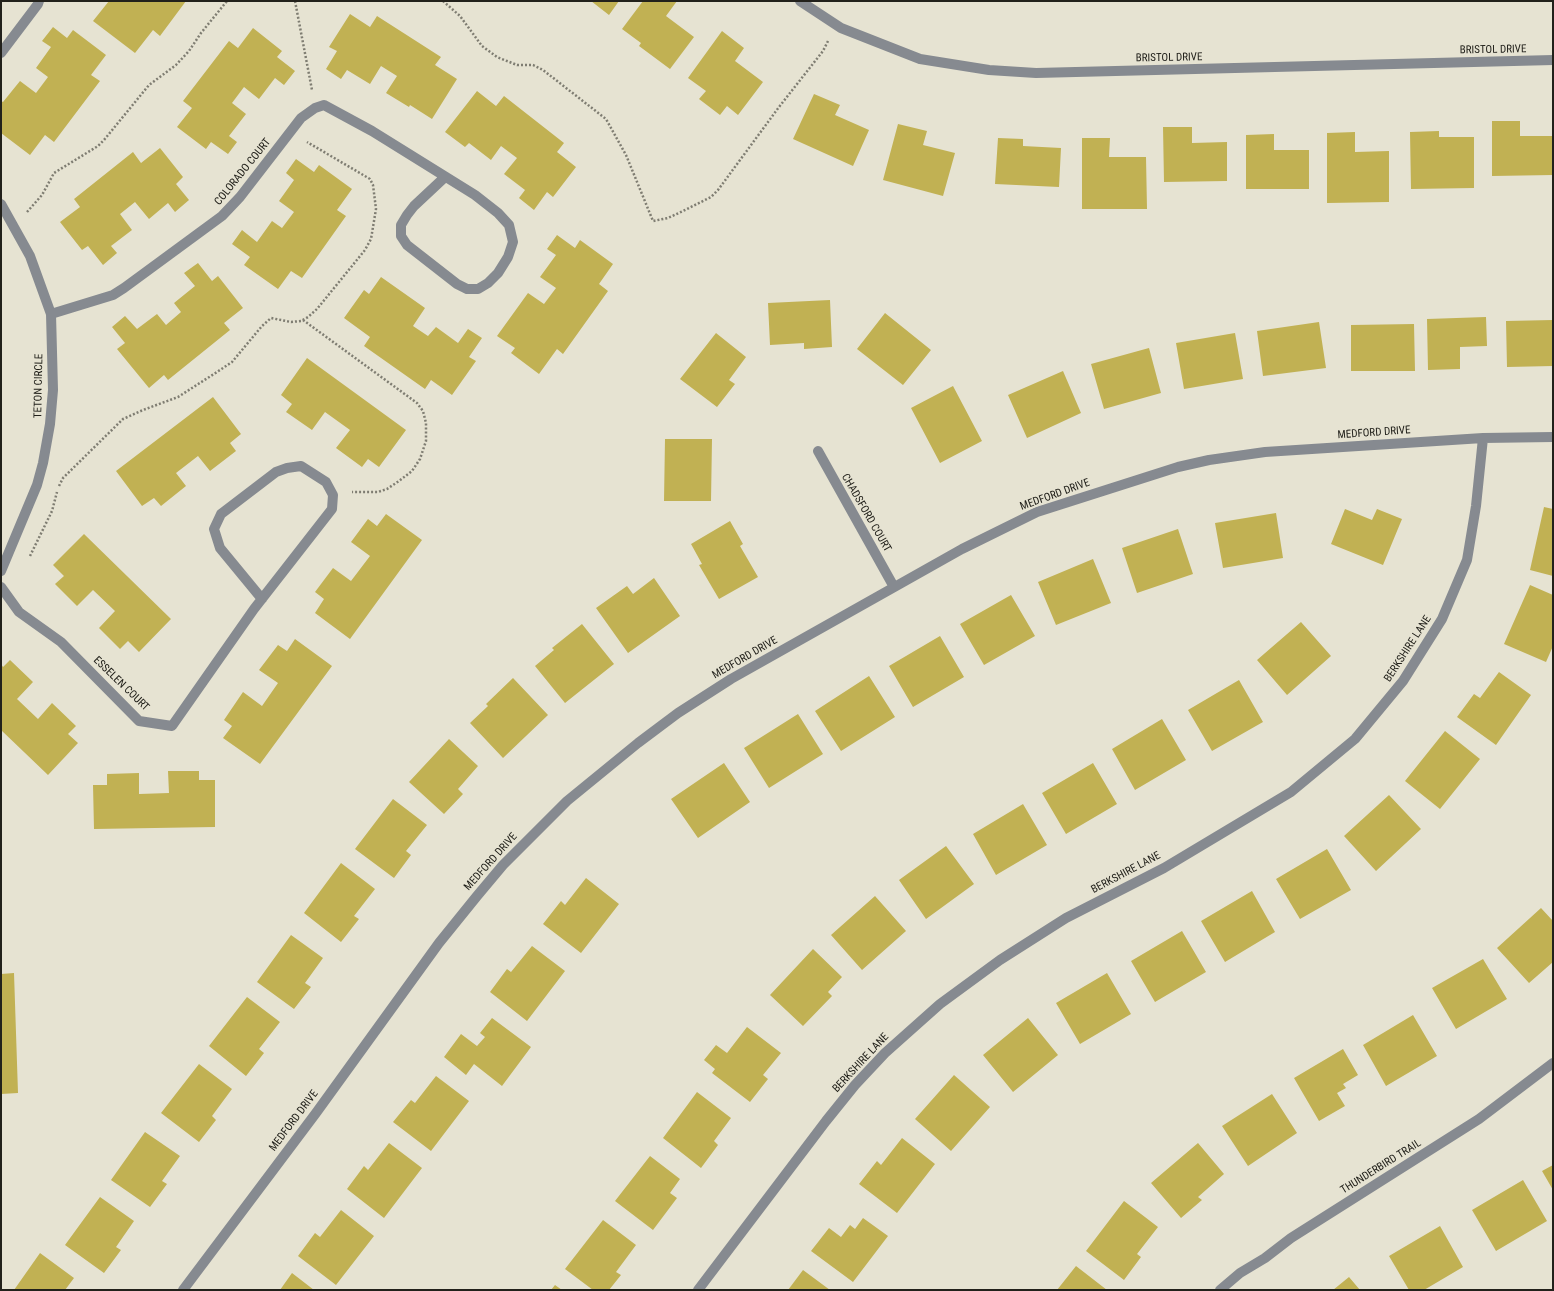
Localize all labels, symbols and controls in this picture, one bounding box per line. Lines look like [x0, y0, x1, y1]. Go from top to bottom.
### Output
street label: BRISTOL DRIVE [1460, 43, 1526, 57]
street label: BRISTOL DRIVE [1136, 51, 1202, 65]
street label: COLORADO COURT [212, 136, 274, 208]
street label: TETON CIRCLE [32, 354, 46, 418]
street label: MEDFORD DRIVE [1337, 424, 1411, 442]
street label: CHADSFORD COURT [838, 472, 894, 554]
street label: MEDFORD DRIVE [1018, 476, 1092, 514]
street label: BERKSHIRE LANE [1382, 613, 1434, 685]
street label: MEDFORD DRIVE [710, 634, 780, 682]
street label: ESSELEN COURT [90, 654, 152, 714]
street label: MEDFORD DRIVE [462, 830, 520, 894]
street label: BERKSHIRE LANE [1089, 849, 1163, 897]
street label: BERKSHIRE LANE [830, 1031, 892, 1095]
street label: MEDFORD DRIVE [267, 1088, 321, 1154]
street label: THUNDERBIRD TRAIL [1338, 1137, 1424, 1197]

